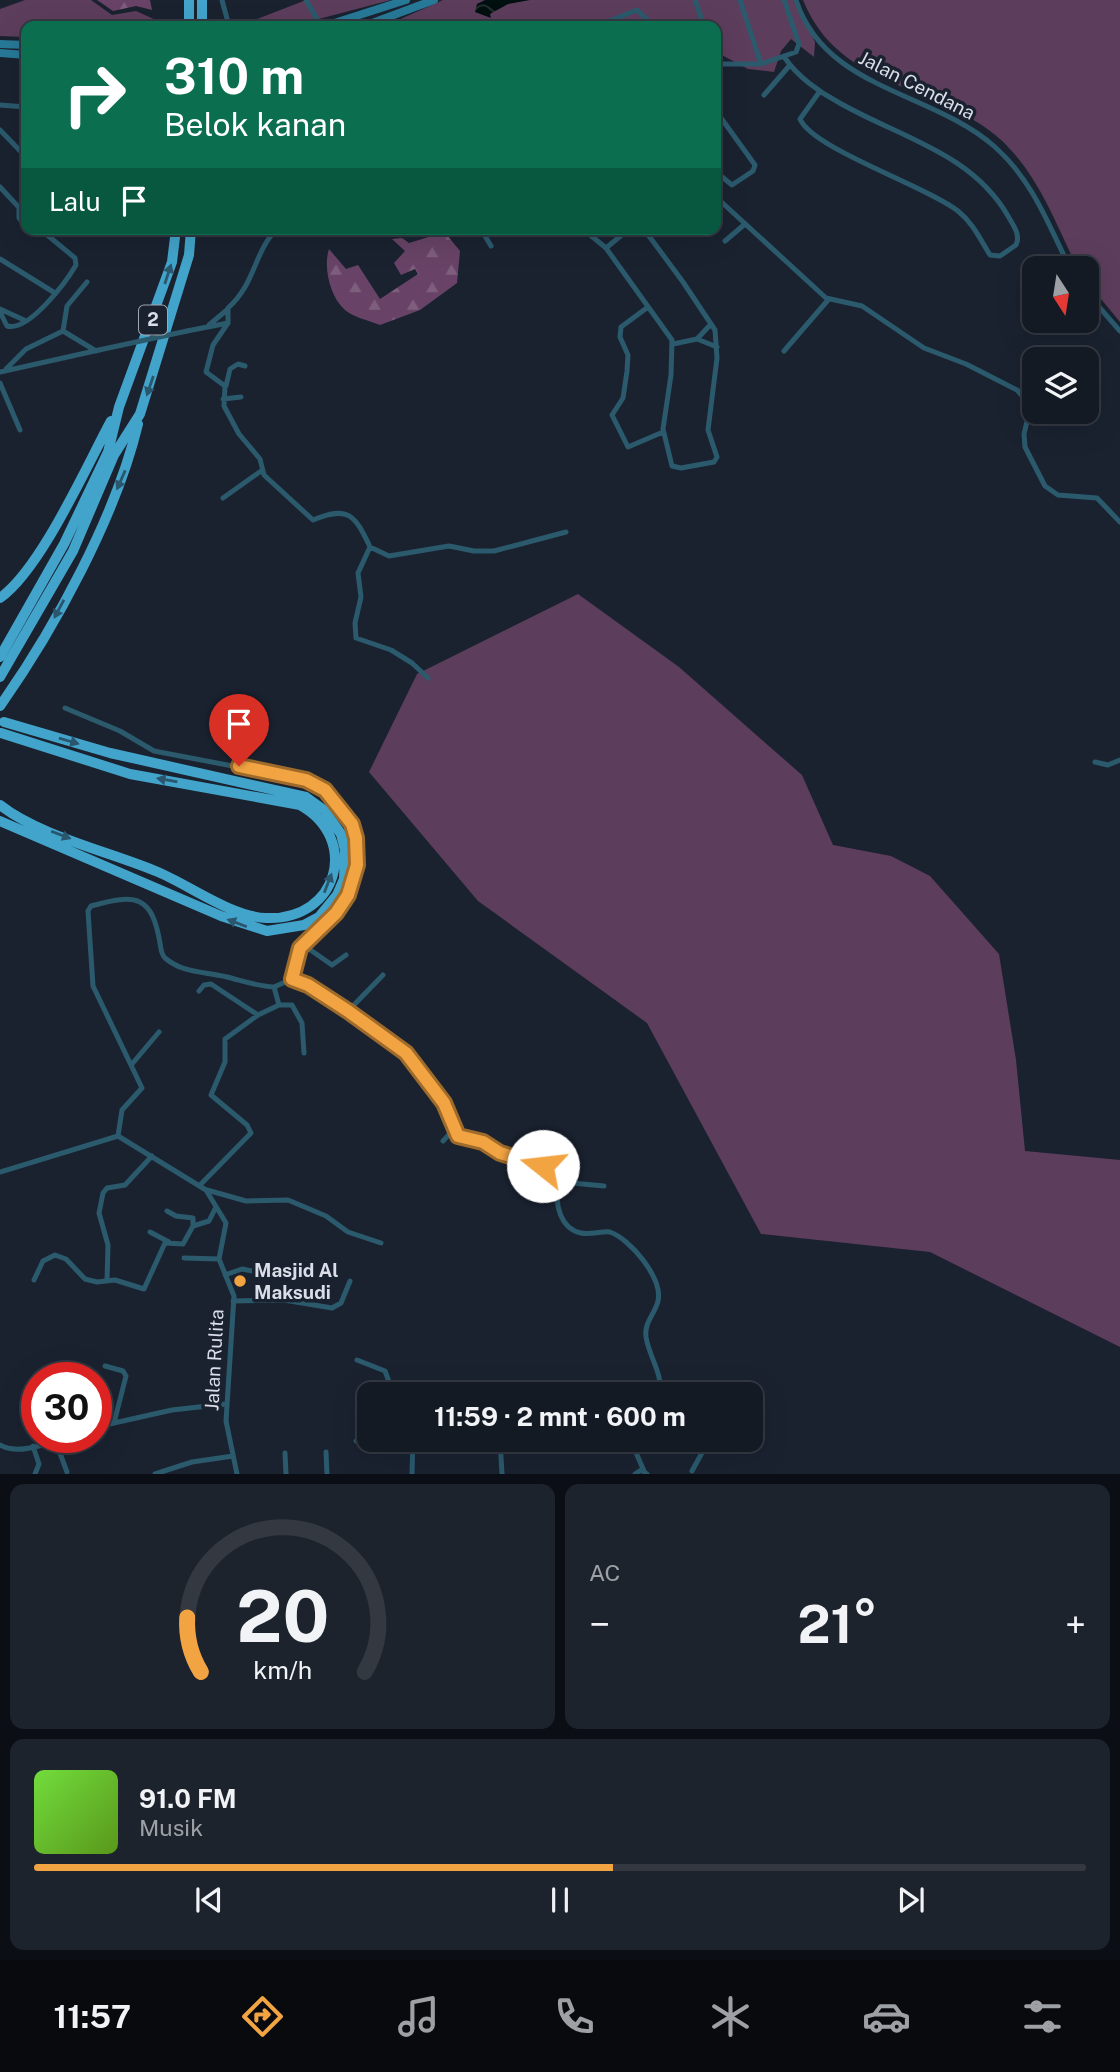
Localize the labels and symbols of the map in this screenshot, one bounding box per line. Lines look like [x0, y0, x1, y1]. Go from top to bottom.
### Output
street label: Jalan Cendana [855, 46, 979, 124]
north arrow [1022, 256, 1099, 332]
one-way arrow [163, 263, 174, 284]
road number: 2 [139, 306, 167, 334]
one-way arrow [144, 376, 154, 397]
one-way arrow [115, 469, 126, 490]
one-way arrow [53, 599, 65, 619]
pin [209, 694, 269, 766]
one-way arrow [59, 736, 80, 746]
one-way arrow [156, 775, 178, 786]
one-way arrow [51, 829, 72, 840]
one-way arrow [323, 872, 334, 893]
one-way arrow [226, 917, 247, 928]
position arrow [506, 1129, 580, 1203]
place label: Masjid Al Maksudi [254, 1259, 339, 1303]
marker: Masjid Al Maksudi [232, 1273, 248, 1289]
street label: Jalan Rulita [200, 1309, 228, 1411]
speed limit sign: 30 [21, 1362, 112, 1453]

